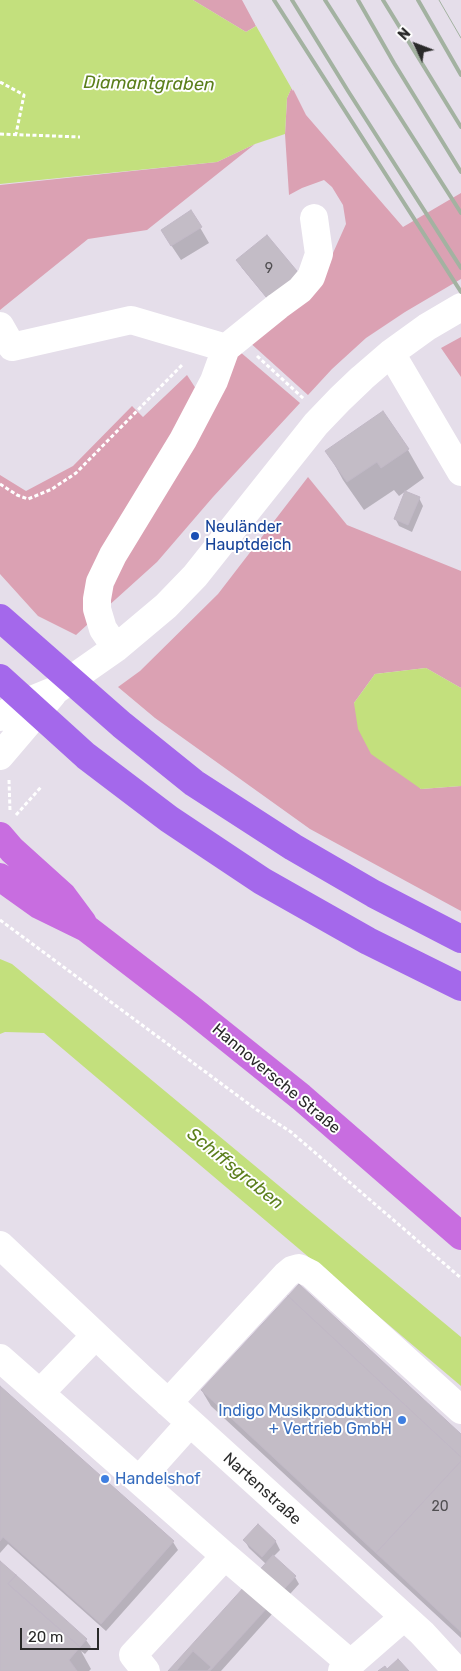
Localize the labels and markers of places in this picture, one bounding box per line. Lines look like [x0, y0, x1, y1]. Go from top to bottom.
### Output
place label: Neuländer Hauptdeich [205, 517, 292, 555]
marker: Neuländer Hauptdeich [189, 530, 201, 542]
place label: Indigo Musikproduktion + Vertrieb GmbH [218, 1401, 392, 1439]
marker: Indigo Musikproduktion + Vertrieb GmbH [396, 1414, 408, 1426]
place label: Handelshof [115, 1469, 200, 1489]
marker: Handelshof [99, 1473, 111, 1485]

